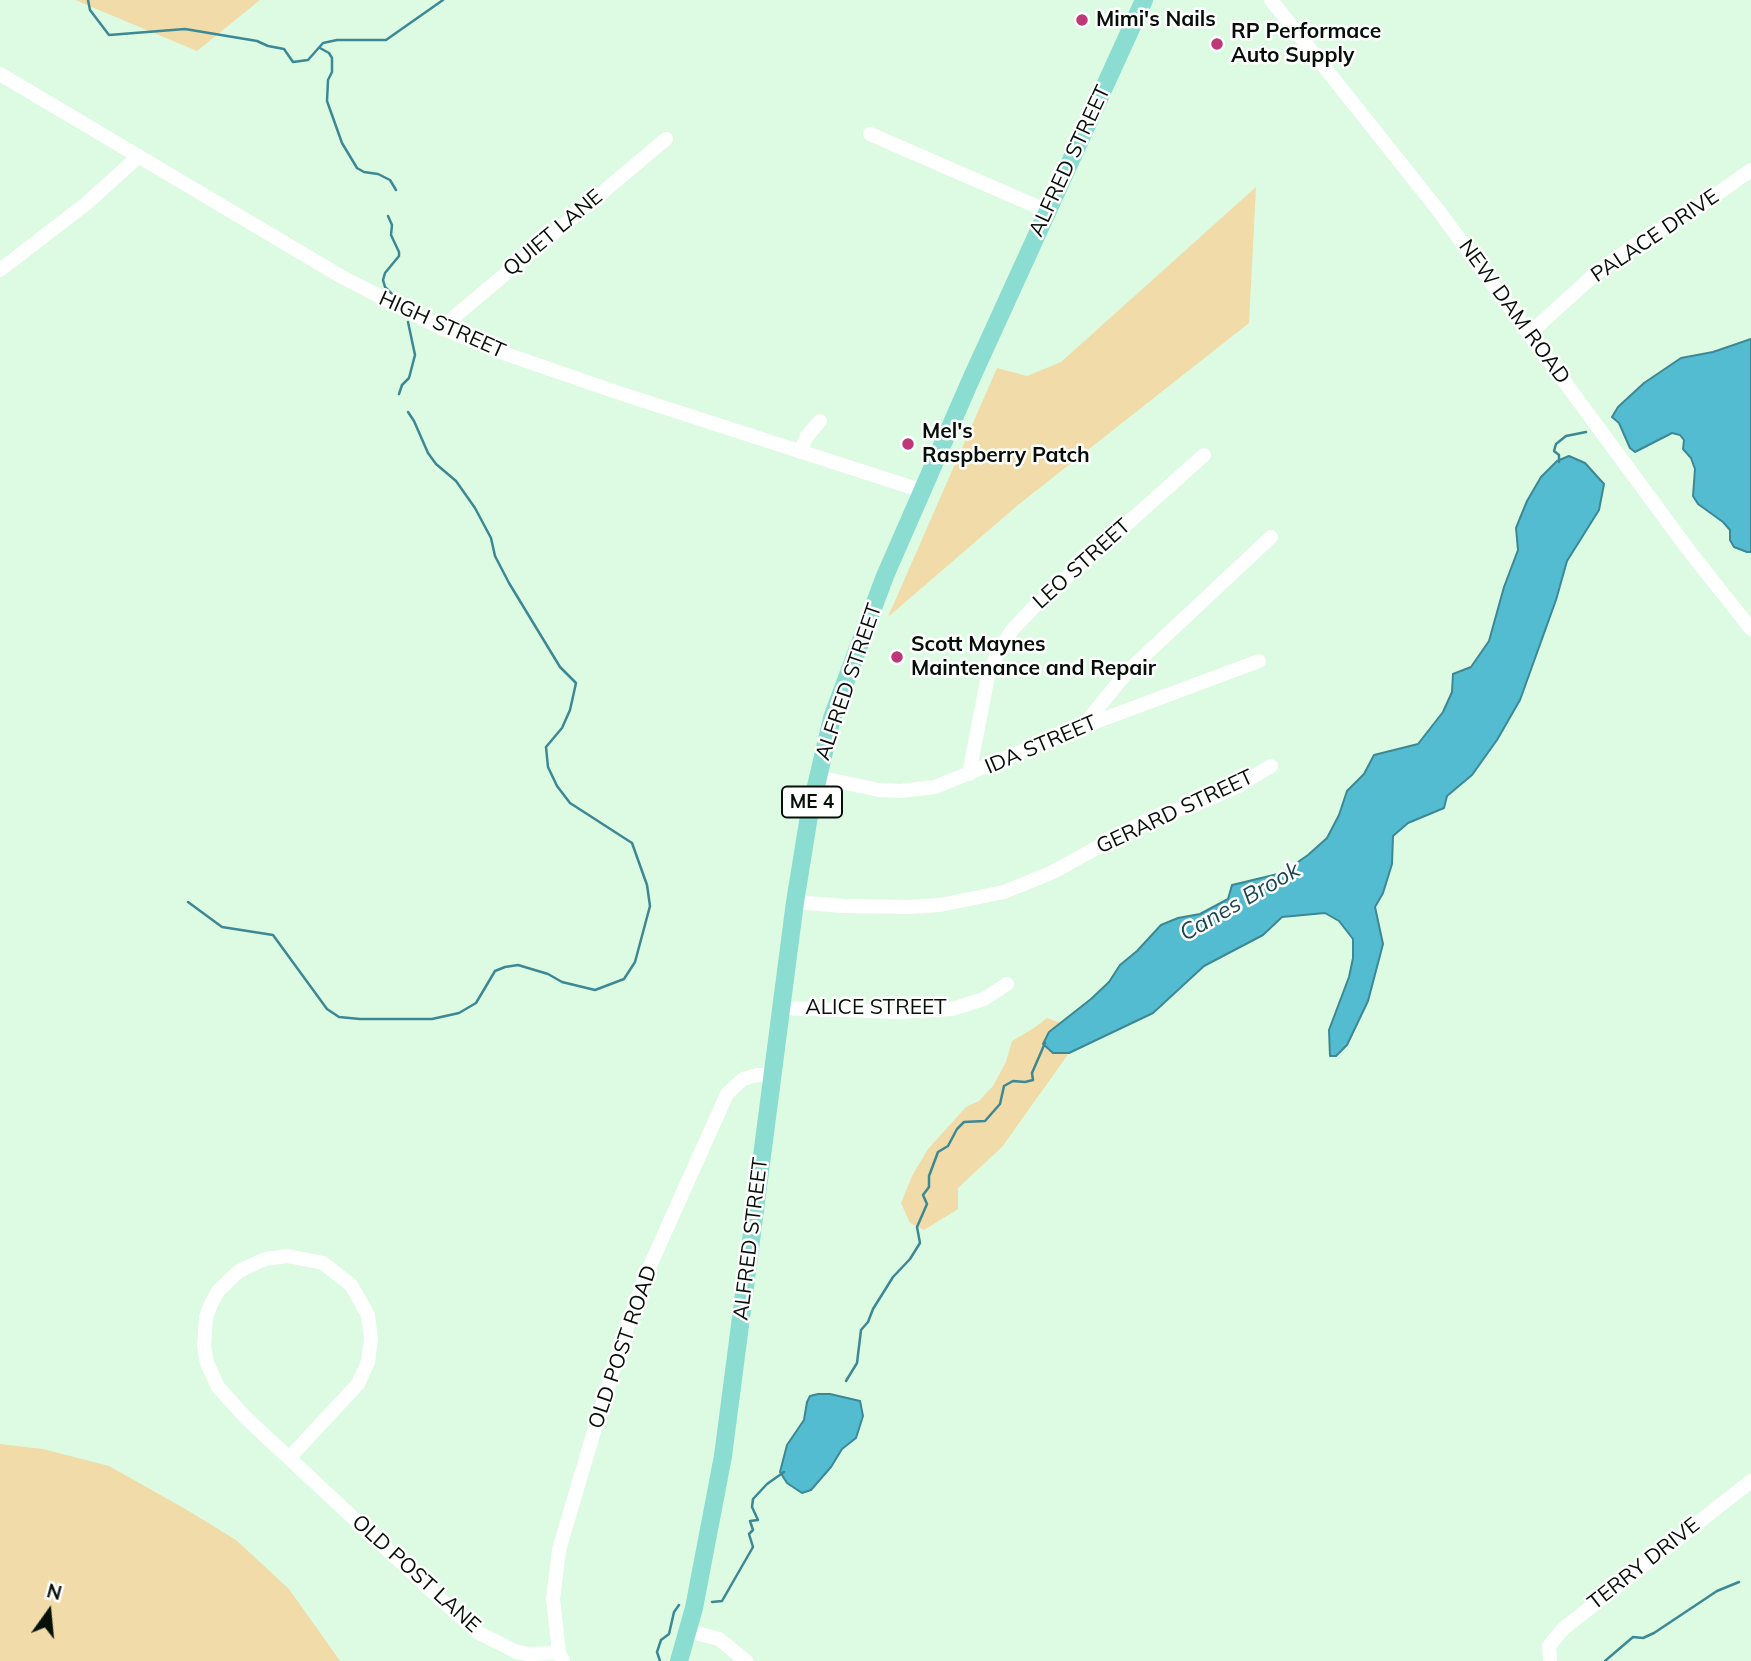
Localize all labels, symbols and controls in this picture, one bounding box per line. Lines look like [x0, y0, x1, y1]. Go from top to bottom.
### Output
place label: Mimi's Nails [1096, 7, 1216, 33]
marker: Mimi's Nails [1074, 12, 1090, 28]
place label: RP Performace Auto Supply [1231, 19, 1381, 69]
marker: RP Performace Auto Supply [1209, 36, 1225, 52]
street label: ALFRED STREET [1024, 81, 1116, 241]
street label: QUIET LANE [498, 184, 608, 282]
street label: PALACE DRIVE [1586, 184, 1724, 288]
street label: NEW DAM ROAD [1453, 235, 1575, 389]
street label: HIGH STREET [375, 286, 509, 364]
place label: Mel's Raspberry Patch [922, 419, 1090, 469]
marker: Mel's Raspberry Patch [900, 436, 916, 452]
street label: LEO STREET [1028, 514, 1136, 614]
street label: ALFRED STREET [810, 600, 888, 764]
place label: Scott Maynes Maintenance and Repair [911, 632, 1156, 682]
marker: Scott Maynes Maintenance and Repair [889, 649, 905, 665]
street label: IDA STREET [981, 710, 1101, 780]
street label: GERARD STREET [1093, 765, 1257, 859]
road number: ME 4 [782, 786, 842, 818]
water label: Canes Brook [1175, 856, 1305, 948]
street label: ALICE STREET [805, 995, 947, 1021]
street label: ALFRED STREET [729, 1156, 773, 1322]
street label: OLD POST ROAD [583, 1262, 663, 1432]
street label: OLD POST LANE [347, 1510, 485, 1638]
street label: TERRY DRIVE [1583, 1513, 1705, 1615]
north arrow [14, 1577, 84, 1647]
text: N [44, 1578, 64, 1605]

